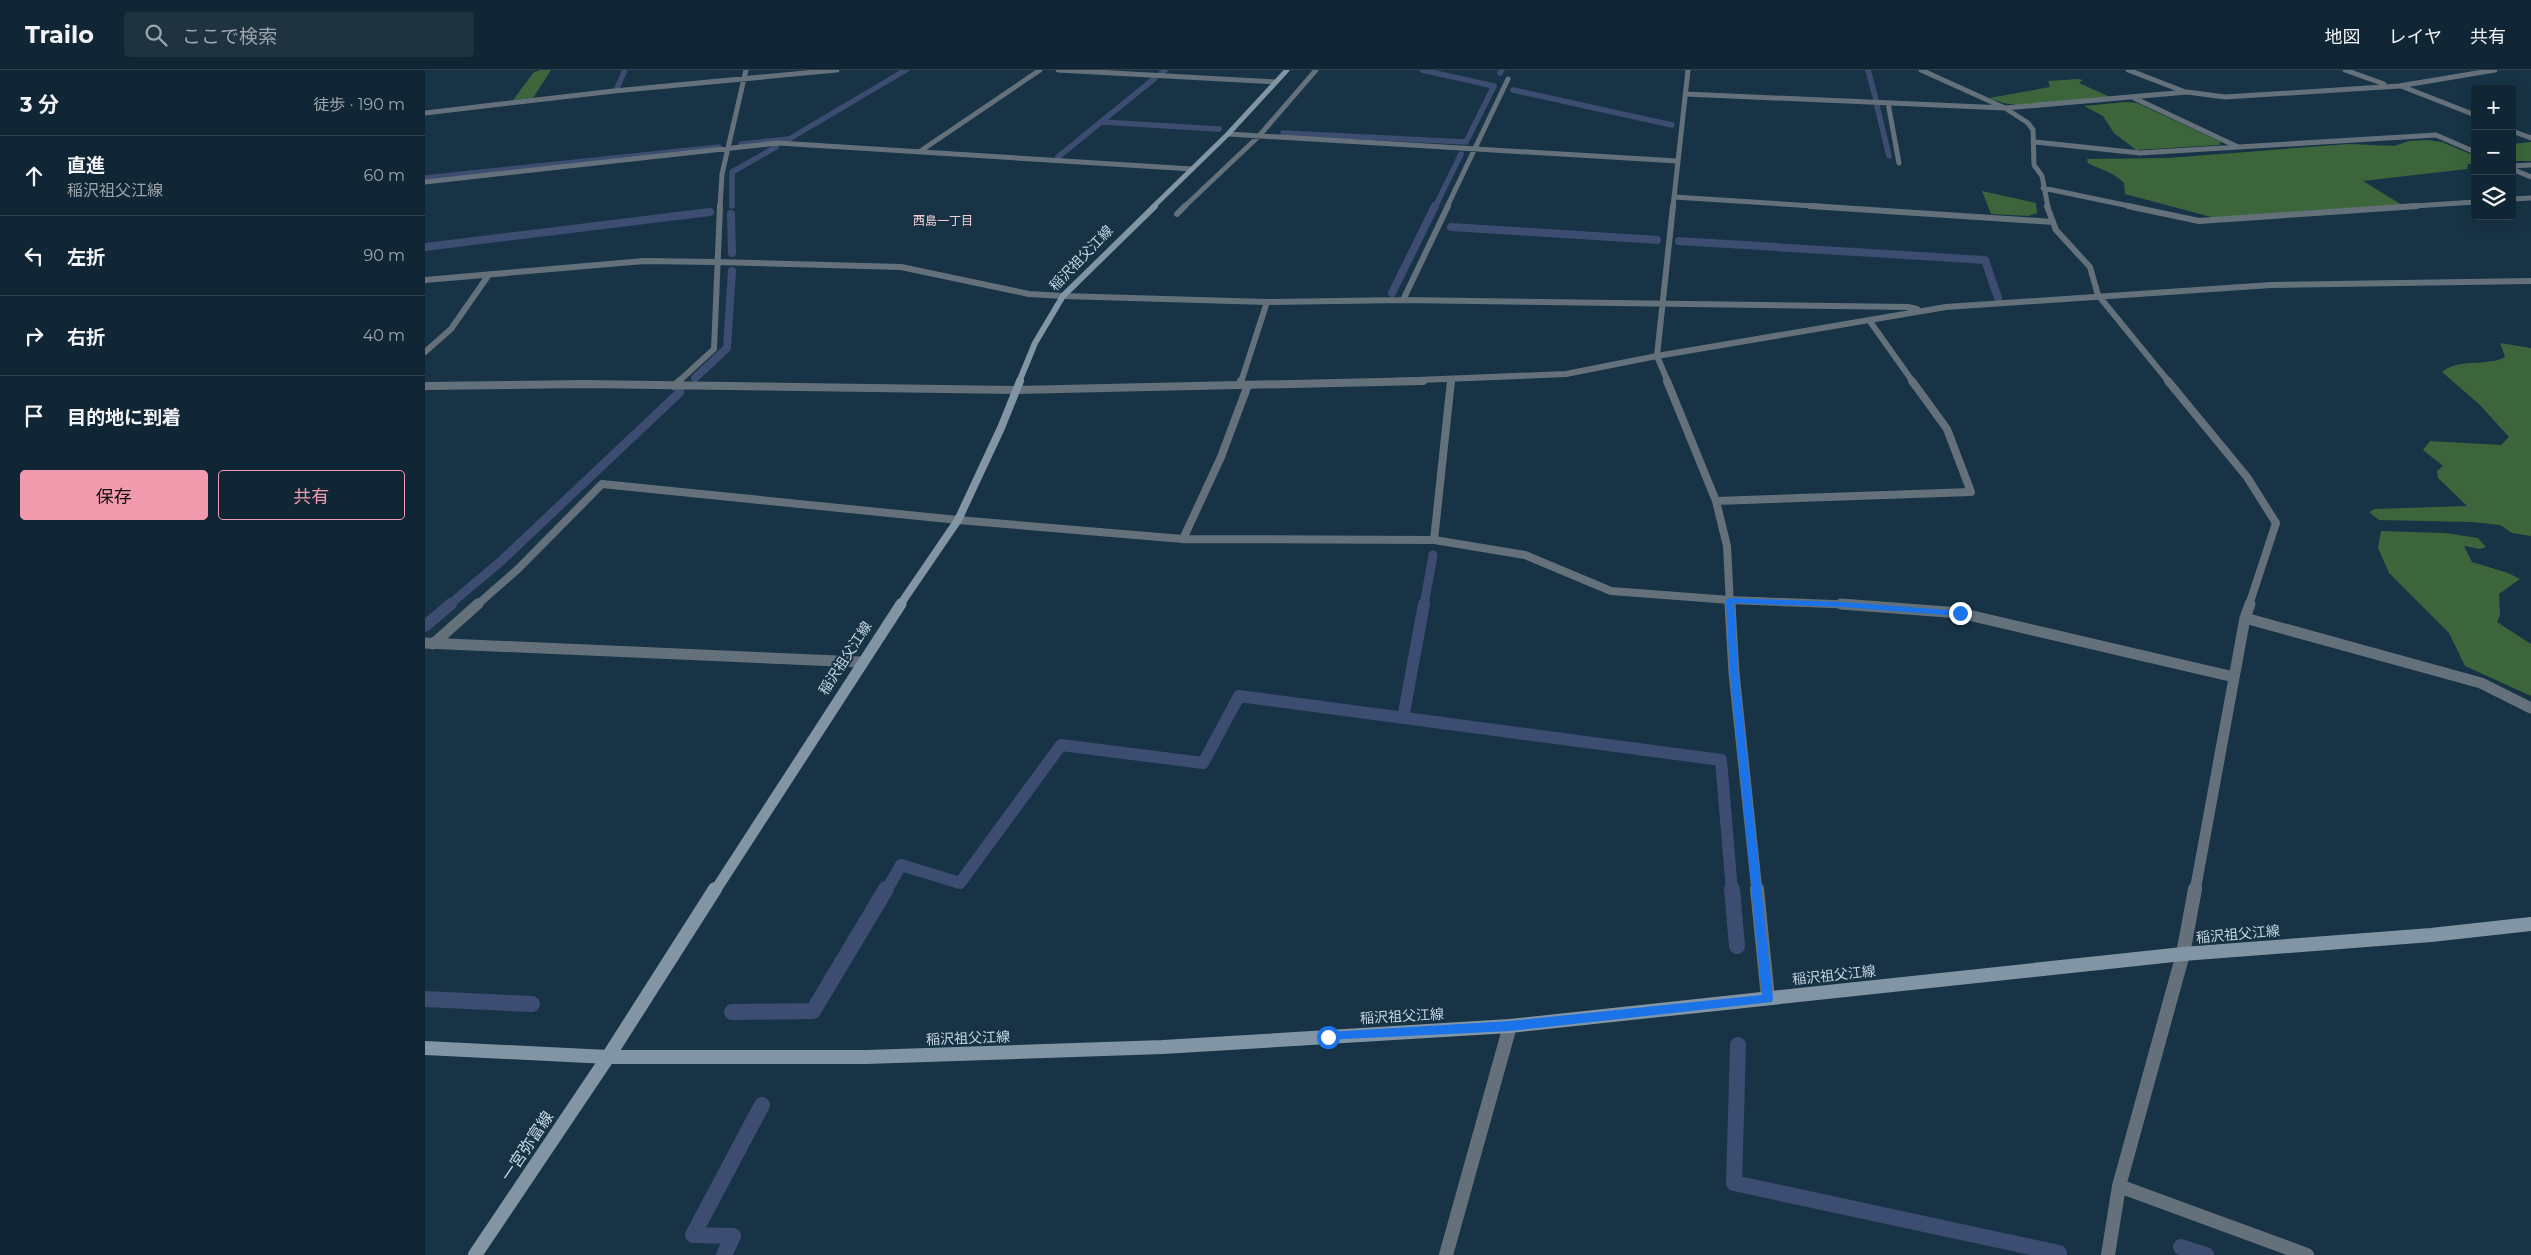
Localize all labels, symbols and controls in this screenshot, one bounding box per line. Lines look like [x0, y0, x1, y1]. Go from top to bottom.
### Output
search box [124, 12, 474, 57]
text: Trailo [25, 20, 94, 49]
icon: search [142, 21, 170, 49]
text: ここで検索 [182, 25, 277, 48]
text: 地図 [2325, 26, 2361, 48]
text: レイヤ [2389, 26, 2442, 48]
text: 共有 [2470, 26, 2506, 48]
map controls [2471, 85, 2516, 220]
button: + [2471, 85, 2516, 130]
text: 3 分 [20, 92, 59, 117]
text: 徒歩 · 190 m [313, 95, 405, 114]
button: − [2471, 130, 2516, 175]
text: 直進 [67, 154, 105, 177]
icon: ahead [20, 162, 48, 190]
text: 60 m [363, 166, 405, 185]
button: layers [2471, 175, 2516, 220]
text: 稲沢祖父江線 [67, 181, 163, 200]
district label: 西島一丁目 [913, 213, 973, 228]
street label: 稲沢祖父江線 [1045, 222, 1117, 294]
icon: left [20, 242, 48, 270]
text: 左折 [67, 246, 105, 269]
text: 90 m [363, 246, 405, 265]
icon: right [20, 322, 48, 350]
text: 右折 [67, 326, 105, 349]
text: 40 m [363, 326, 405, 345]
icon: arrive [20, 402, 48, 430]
text: 目的地に到着 [67, 406, 181, 429]
button: 保存 [20, 470, 208, 520]
button: 共有 [218, 470, 405, 520]
route end [1949, 602, 1972, 625]
street label: 稲沢祖父江線 [815, 618, 875, 698]
street label: 稲沢祖父江線 [2195, 921, 2281, 947]
street label: 稲沢祖父江線 [1791, 962, 1877, 988]
street label: 稲沢祖父江線 [1360, 1005, 1444, 1027]
route start [1317, 1026, 1340, 1049]
street label: 稲沢祖父江線 [926, 1028, 1010, 1048]
street label: 一宮弥富線 [497, 1108, 557, 1184]

